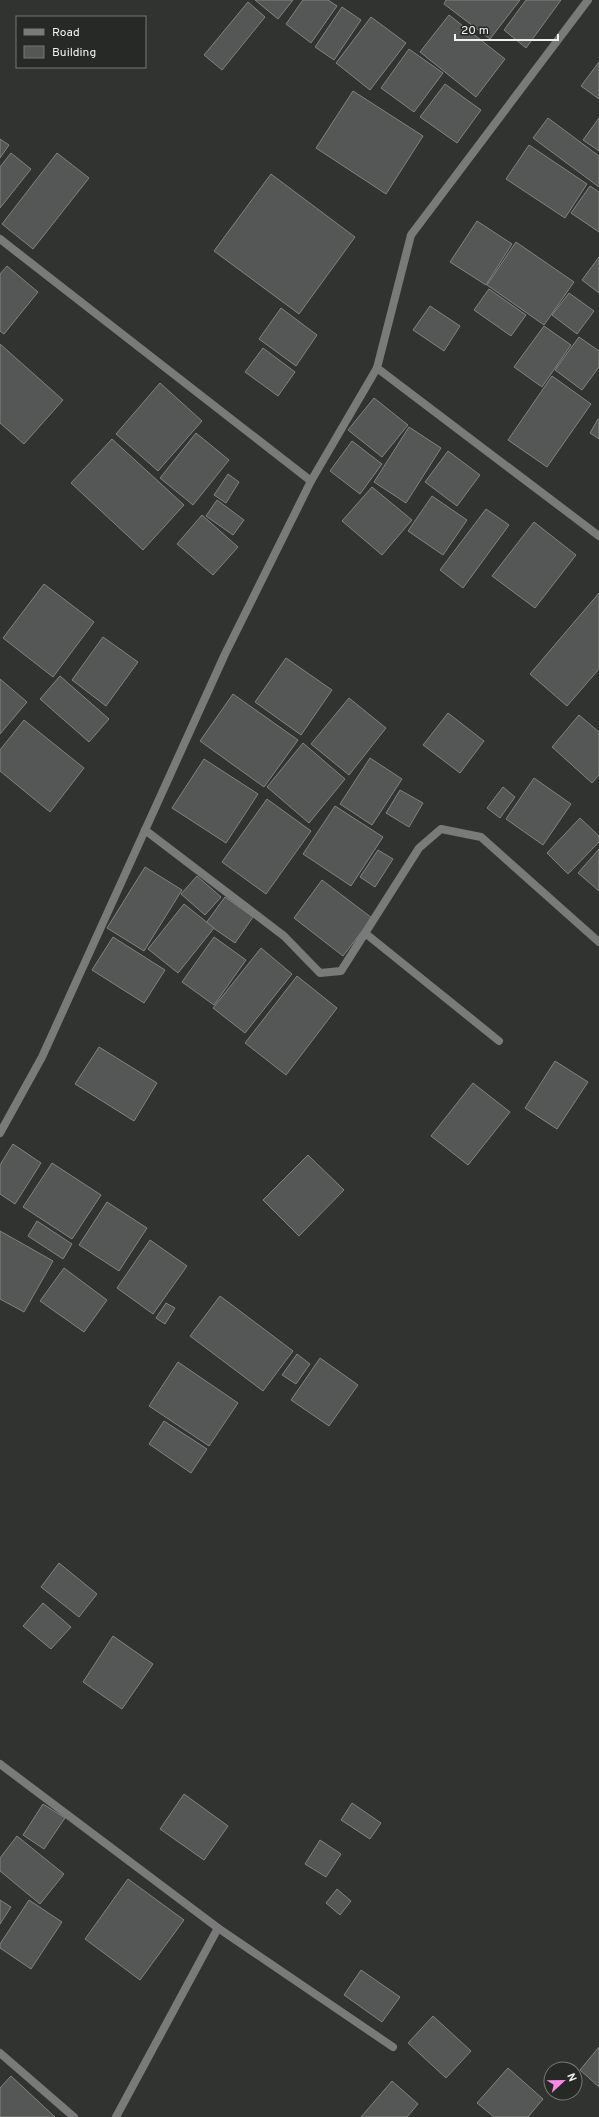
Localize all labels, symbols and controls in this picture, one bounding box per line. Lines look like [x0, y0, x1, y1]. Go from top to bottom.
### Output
legend [16, 16, 146, 68]
scale bar [455, 16, 558, 42]
text: 20 m [461, 23, 489, 39]
text: Road [52, 25, 80, 41]
text: Building [52, 45, 96, 61]
north arrow [543, 2061, 583, 2101]
text: N [563, 2071, 579, 2084]

